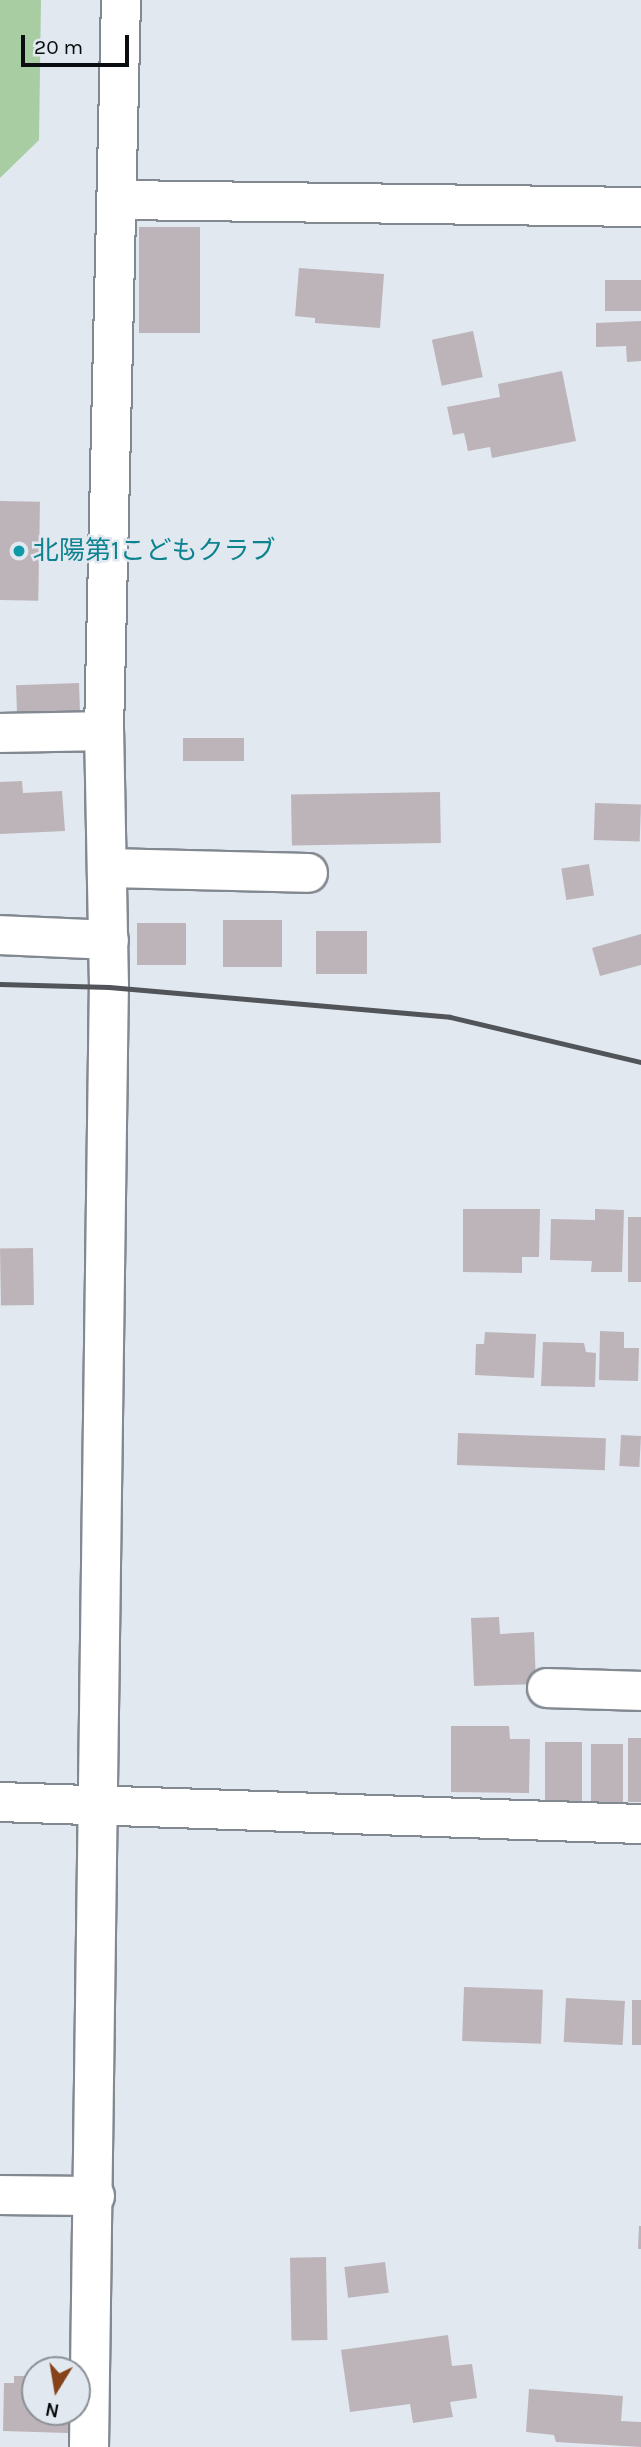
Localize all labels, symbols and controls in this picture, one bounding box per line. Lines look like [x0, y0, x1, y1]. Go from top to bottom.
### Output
scale bar [24, 21, 133, 65]
text: 20 m [34, 35, 83, 59]
place label: 北陽第1こどもクラブ [33, 535, 276, 567]
marker: 北陽第1こどもクラブ [11, 543, 27, 559]
north arrow [21, 2356, 91, 2426]
text: N [44, 2398, 61, 2422]

